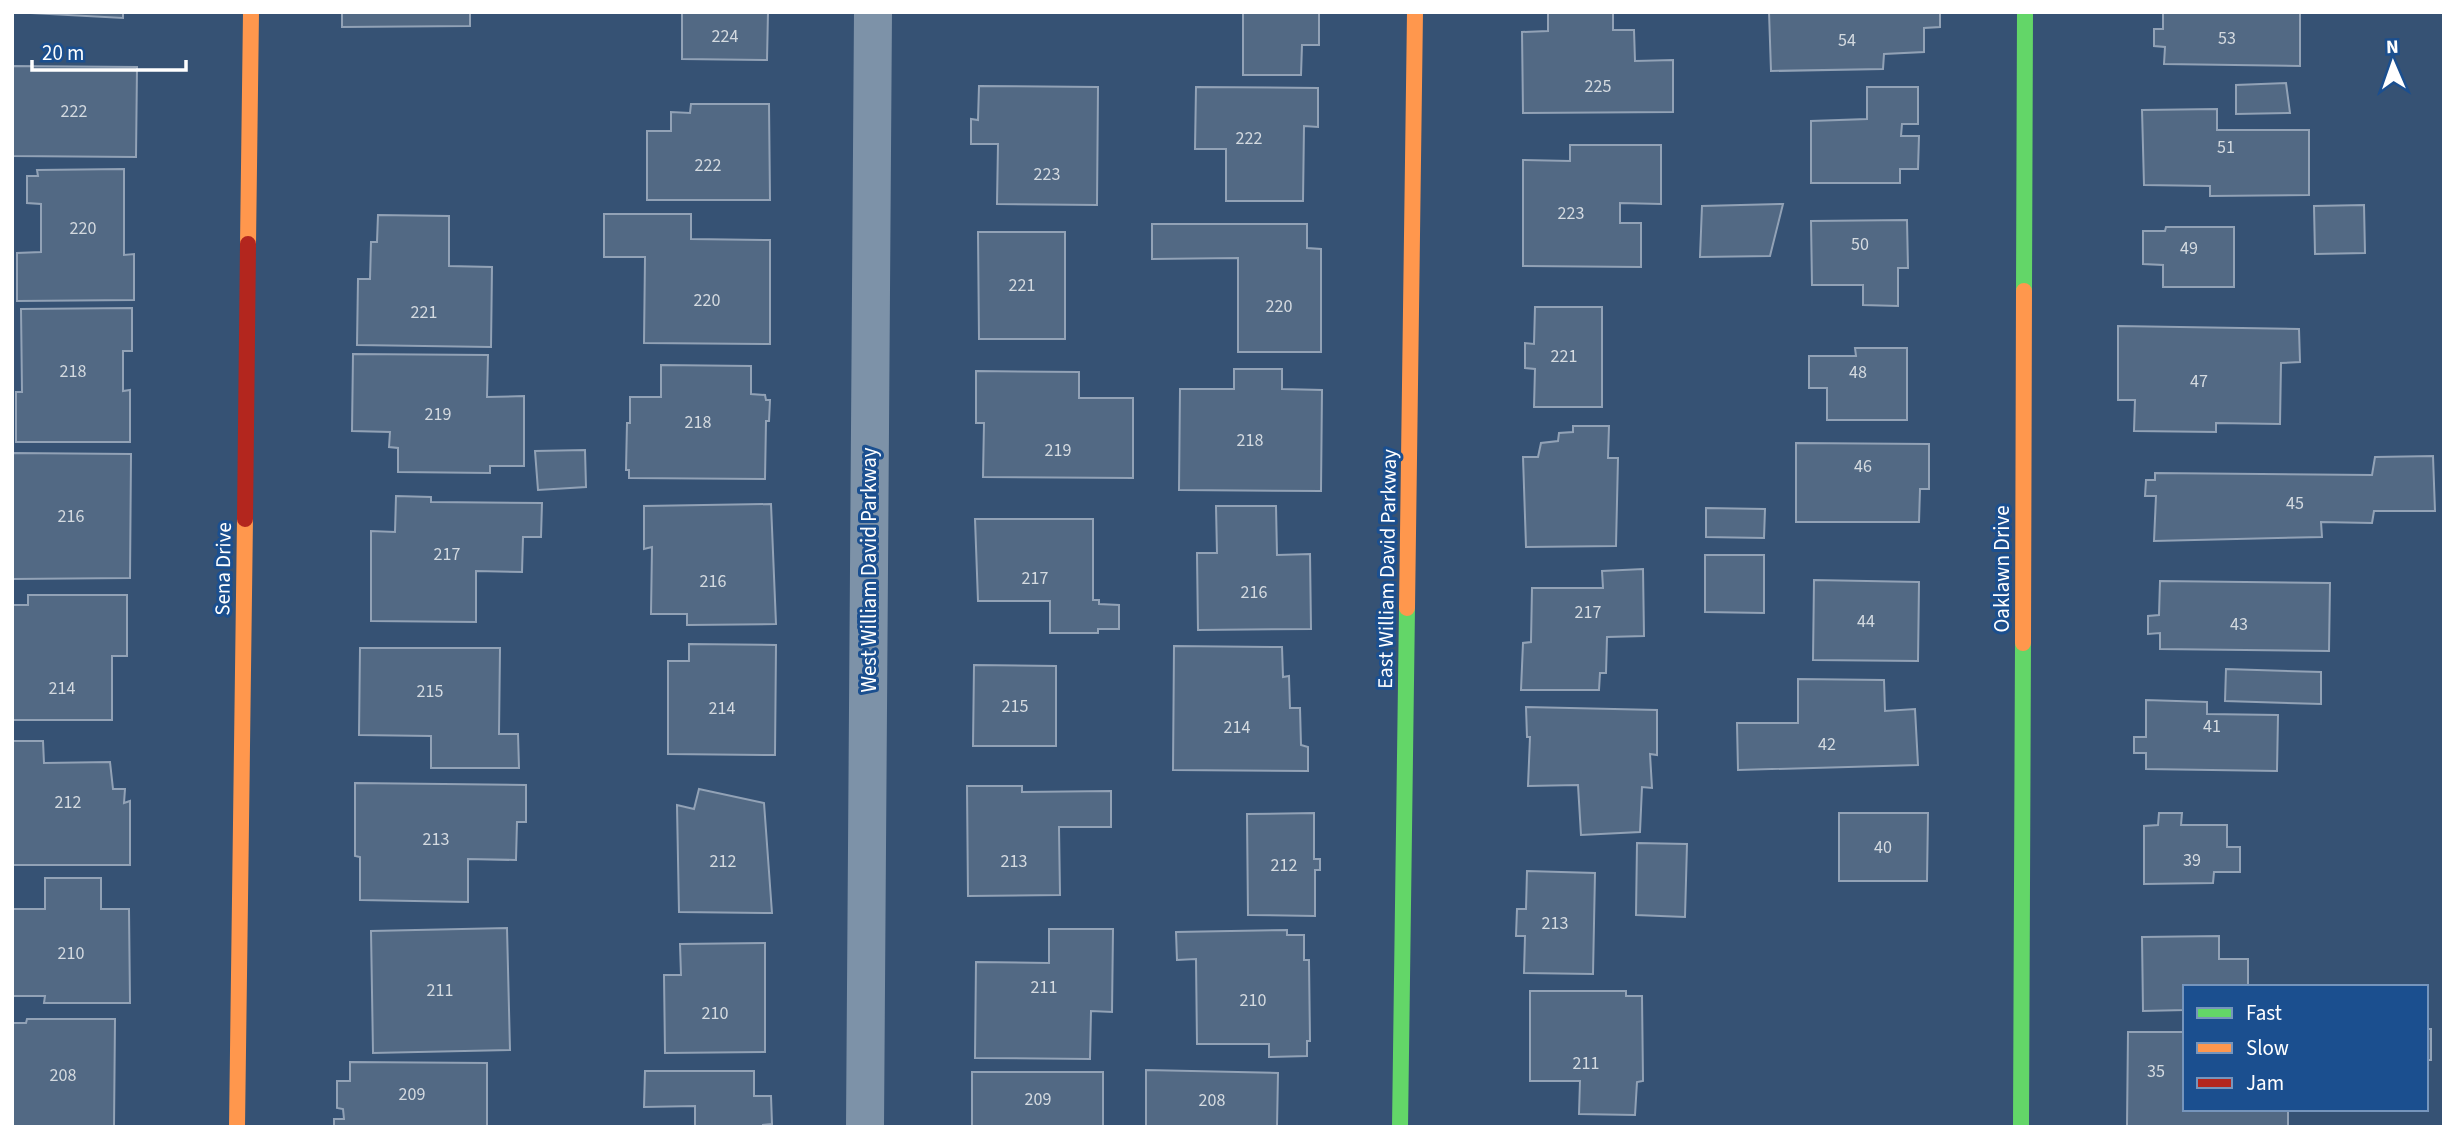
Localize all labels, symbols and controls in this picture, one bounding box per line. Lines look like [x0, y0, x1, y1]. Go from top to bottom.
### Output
house number: 224 [712, 24, 738, 49]
house number: 53 [2218, 26, 2236, 51]
scale bar [32, 28, 186, 72]
house number: 54 [1838, 28, 1856, 53]
north arrow [2358, 28, 2428, 98]
text: N [2386, 34, 2399, 61]
text: 20 m [42, 38, 84, 68]
house number: 225 [1585, 74, 1611, 99]
house number: 222 [61, 99, 87, 124]
house number: 222 [1236, 126, 1262, 151]
house number: 51 [2217, 135, 2235, 160]
house number: 222 [695, 153, 721, 178]
house number: 223 [1034, 162, 1060, 187]
house number: 223 [1558, 201, 1584, 226]
house number: 220 [70, 216, 96, 241]
house number: 50 [1851, 232, 1869, 257]
house number: 49 [2180, 236, 2198, 261]
house number: 221 [1009, 273, 1035, 298]
house number: 220 [694, 288, 720, 313]
house number: 220 [1266, 294, 1292, 319]
house number: 221 [411, 300, 437, 325]
house number: 221 [1551, 344, 1577, 369]
house number: 218 [60, 359, 86, 384]
house number: 48 [1849, 360, 1867, 385]
house number: 47 [2190, 369, 2208, 394]
house number: 219 [425, 402, 451, 427]
house number: 218 [685, 410, 711, 435]
house number: 218 [1237, 428, 1263, 453]
house number: 219 [1045, 438, 1071, 463]
street label: West William David Parkway [854, 447, 884, 693]
street label: East William David Parkway [1370, 449, 1404, 689]
house number: 46 [1854, 454, 1872, 479]
house number: 45 [2286, 491, 2304, 516]
house number: 216 [58, 504, 84, 529]
street label: Oaklawn Drive [1987, 505, 2017, 633]
street label: Sena Drive [207, 522, 239, 616]
house number: 217 [434, 542, 460, 567]
house number: 217 [1022, 566, 1048, 591]
house number: 216 [700, 569, 726, 594]
house number: 216 [1241, 580, 1267, 605]
house number: 217 [1575, 600, 1601, 625]
house number: 44 [1857, 609, 1875, 634]
house number: 43 [2230, 612, 2248, 637]
house number: 214 [49, 676, 75, 701]
house number: 215 [417, 679, 443, 704]
house number: 215 [1002, 694, 1028, 719]
house number: 214 [709, 696, 735, 721]
house number: 41 [2203, 714, 2221, 739]
house number: 214 [1224, 715, 1250, 740]
house number: 42 [1818, 732, 1836, 757]
house number: 212 [55, 790, 81, 815]
house number: 213 [423, 827, 449, 852]
house number: 40 [1874, 835, 1892, 860]
house number: 39 [2183, 848, 2201, 873]
house number: 212 [710, 849, 736, 874]
house number: 213 [1001, 849, 1027, 874]
house number: 212 [1271, 853, 1297, 878]
house number: 213 [1542, 911, 1568, 936]
house number: 210 [58, 941, 84, 966]
house number: 211 [1031, 975, 1057, 1000]
house number: 211 [427, 978, 453, 1003]
legend [2183, 985, 2428, 1111]
house number: 210 [1240, 988, 1266, 1013]
text: Fast [2246, 998, 2282, 1028]
house number: 210 [702, 1001, 728, 1026]
text: Slow [2246, 1033, 2289, 1063]
house number: 211 [1573, 1051, 1599, 1076]
house number: 35 [2147, 1059, 2165, 1084]
house number: 208 [50, 1063, 76, 1088]
text: Jam [2246, 1068, 2284, 1098]
house number: 209 [399, 1082, 425, 1107]
house number: 209 [1025, 1087, 1051, 1112]
house number: 208 [1199, 1088, 1225, 1113]

